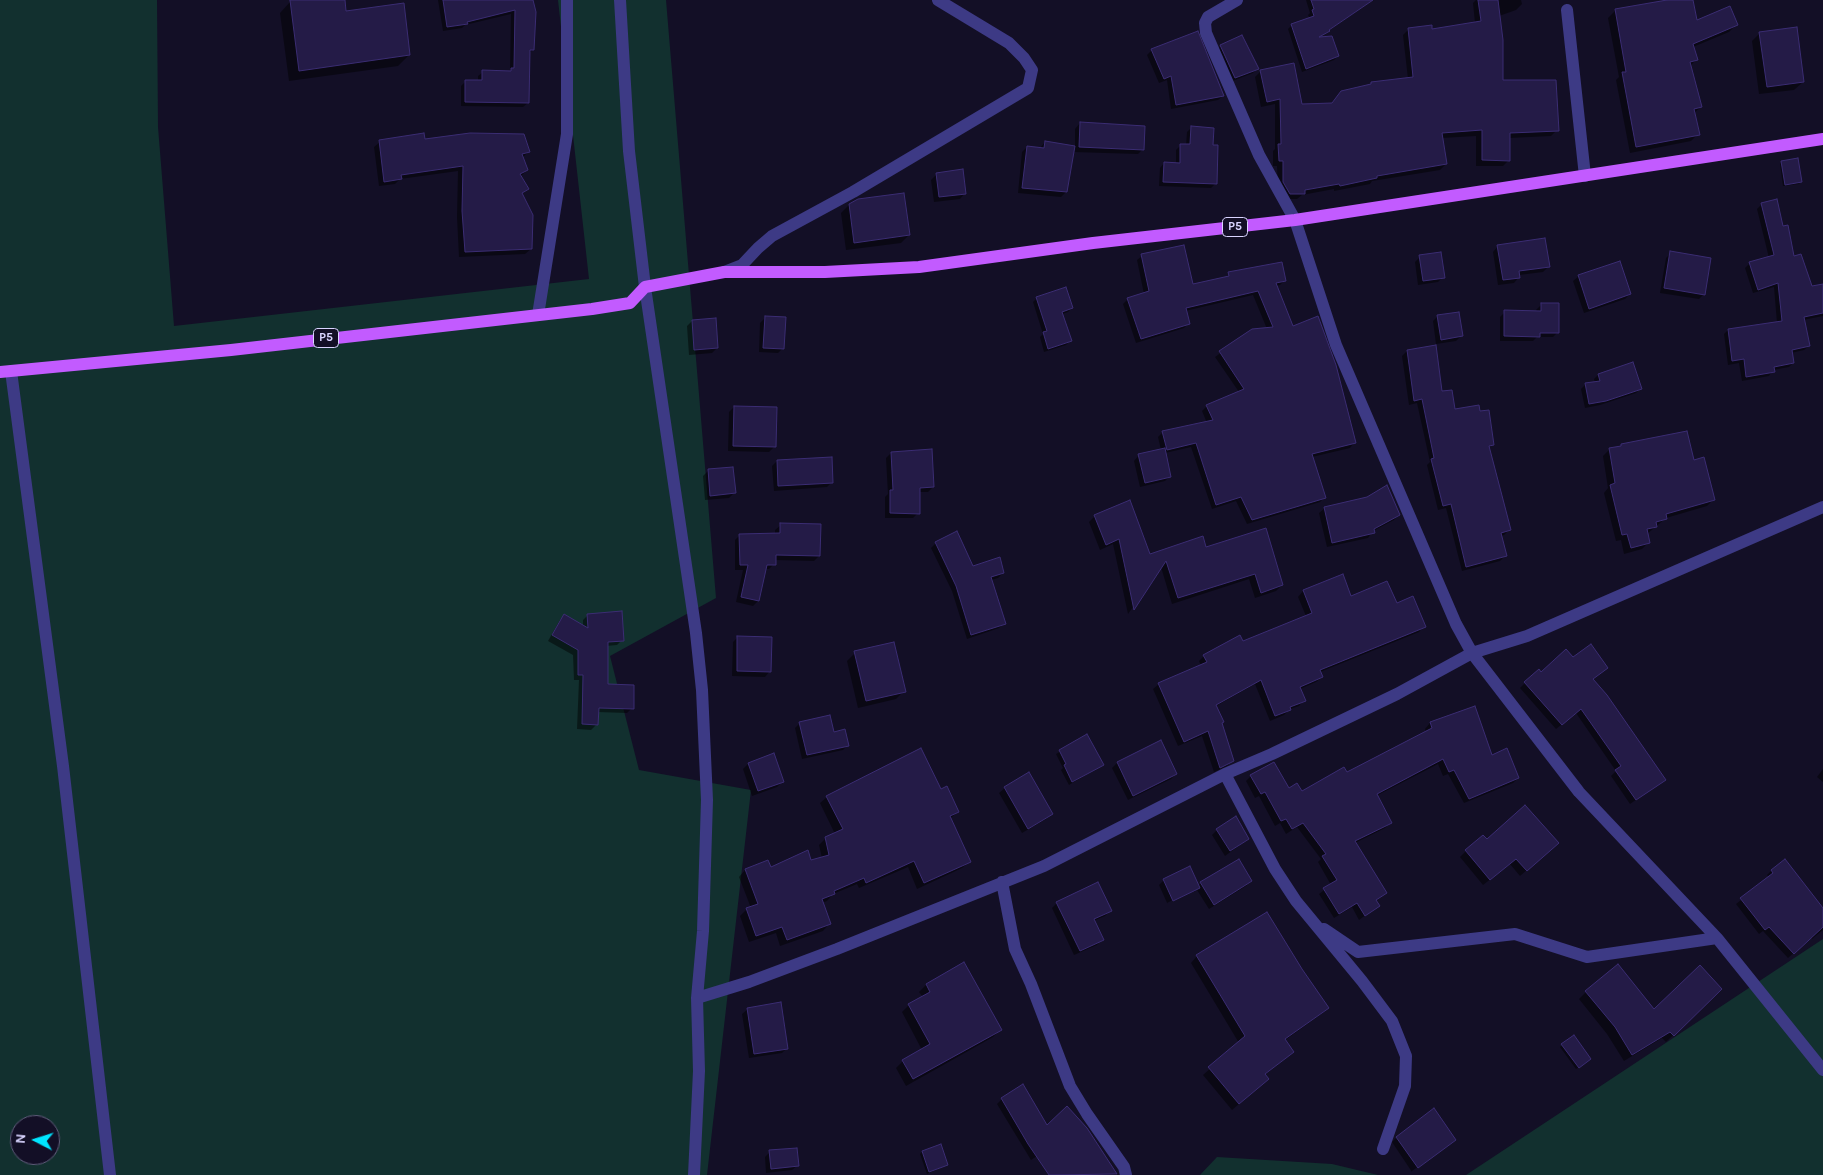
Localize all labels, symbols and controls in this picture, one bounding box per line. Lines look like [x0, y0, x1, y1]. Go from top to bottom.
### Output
road number: P5 [1222, 218, 1248, 236]
road number: P5 [314, 328, 338, 348]
north arrow [10, 1115, 60, 1165]
text: N [12, 1133, 29, 1144]

